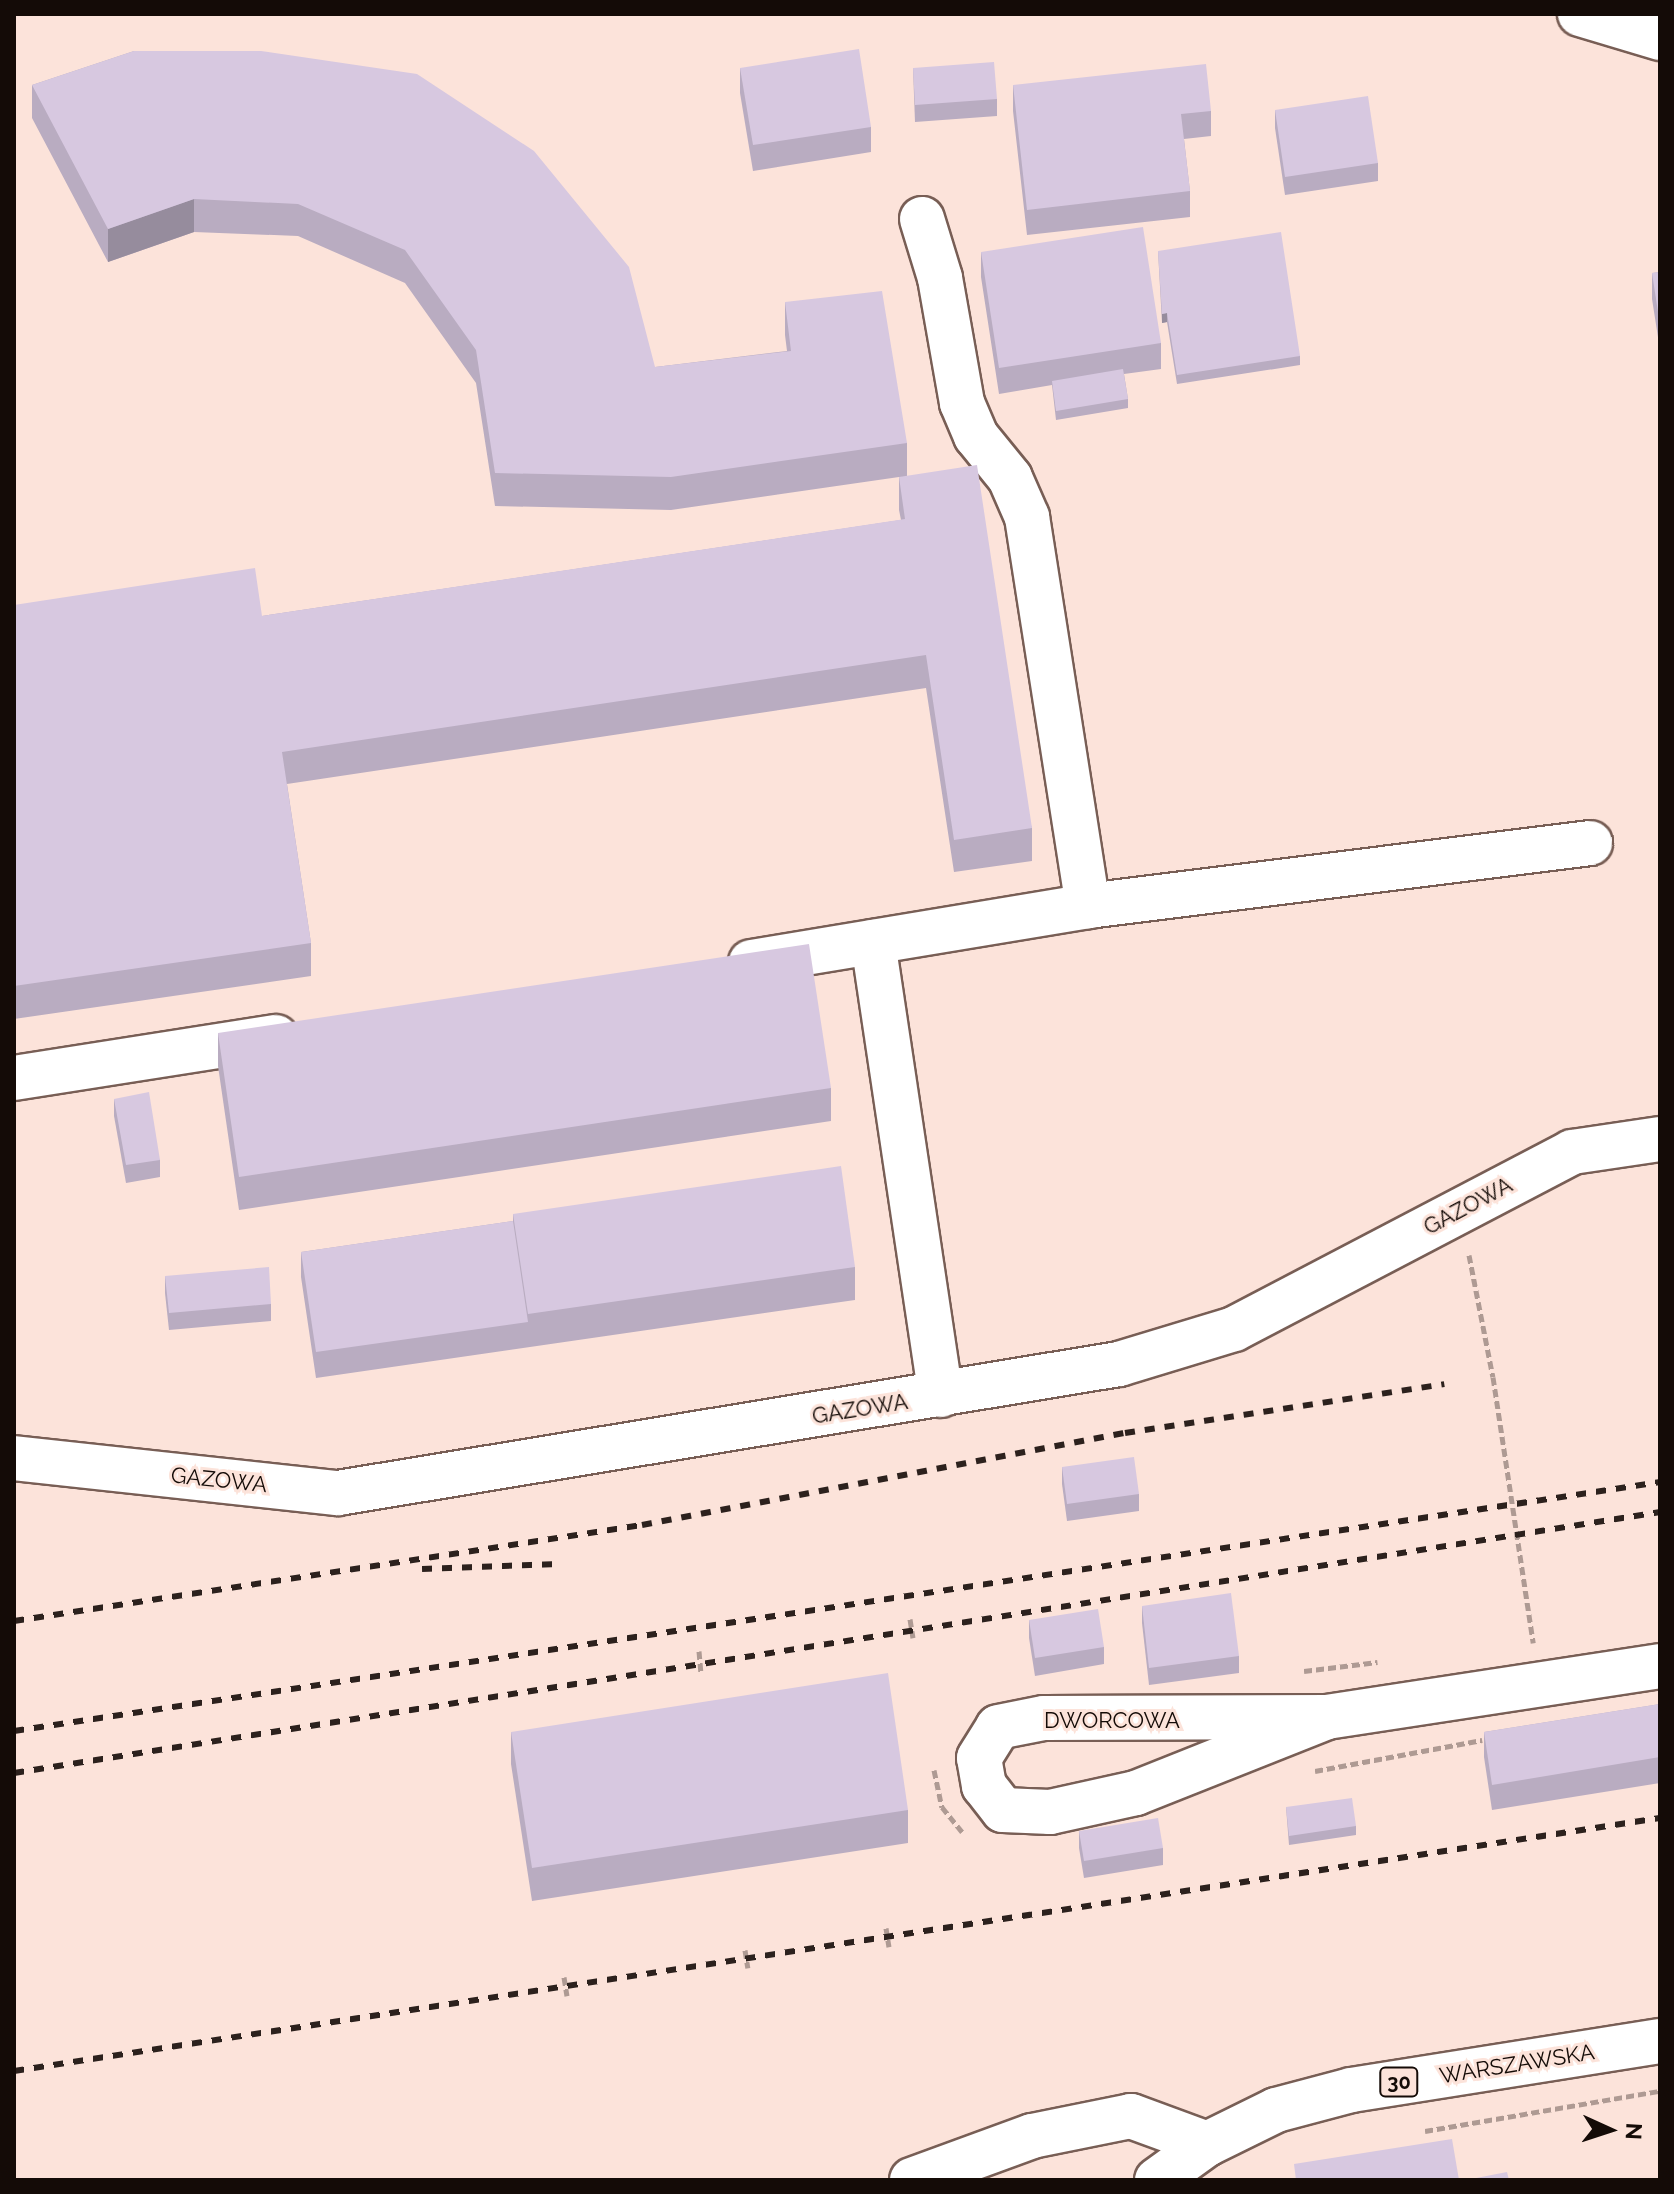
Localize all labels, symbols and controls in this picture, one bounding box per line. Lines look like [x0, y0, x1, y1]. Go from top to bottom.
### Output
street label: GAZOWA [1419, 1172, 1517, 1240]
street label: GAZOWA [810, 1388, 910, 1430]
street label: GAZOWA [170, 1462, 268, 1498]
street label: DWORCOWA [1044, 1708, 1180, 1734]
street label: WARSZAWSKA [1438, 2039, 1596, 2089]
road number: 30 [1379, 2066, 1419, 2098]
north arrow [1570, 2090, 1650, 2170]
text: N [1621, 2122, 1647, 2140]

